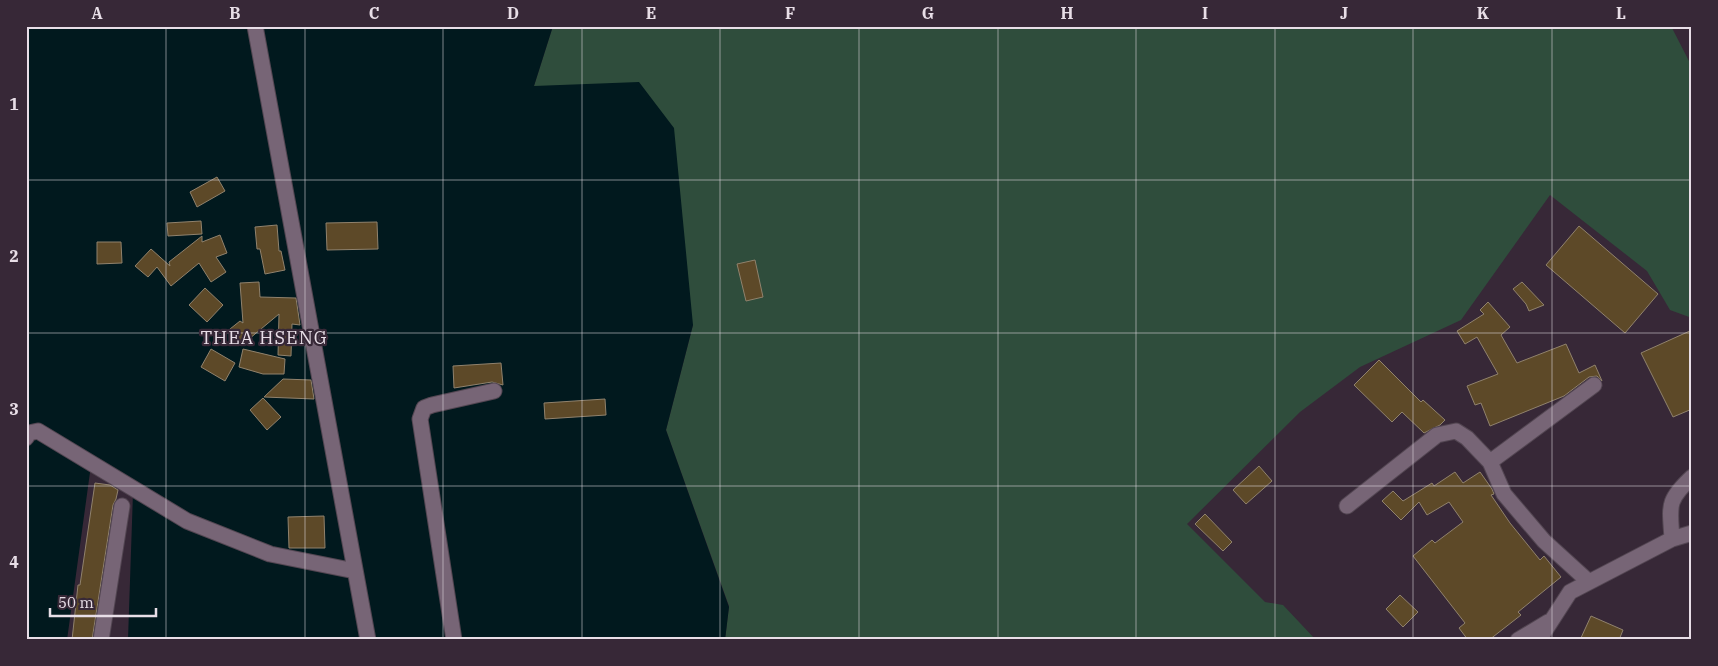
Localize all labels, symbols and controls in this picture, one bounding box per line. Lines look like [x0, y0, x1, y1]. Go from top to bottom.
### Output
text: A [91, 3, 103, 23]
text: B [229, 3, 241, 23]
text: C [369, 3, 379, 23]
text: D [507, 3, 519, 23]
text: E [646, 3, 656, 23]
text: F [785, 3, 795, 23]
text: G [922, 3, 934, 23]
text: H [1061, 3, 1074, 23]
text: I [1202, 3, 1208, 23]
text: J [1340, 3, 1348, 23]
text: K [1477, 3, 1490, 23]
text: L [1616, 3, 1626, 23]
text: 1 [9, 94, 19, 114]
text: 2 [9, 246, 19, 266]
district label: THEA HSENG [200, 326, 328, 349]
text: 3 [9, 399, 19, 419]
text: 4 [9, 552, 19, 572]
scale bar [50, 586, 156, 618]
text: 50 m [58, 593, 94, 612]

